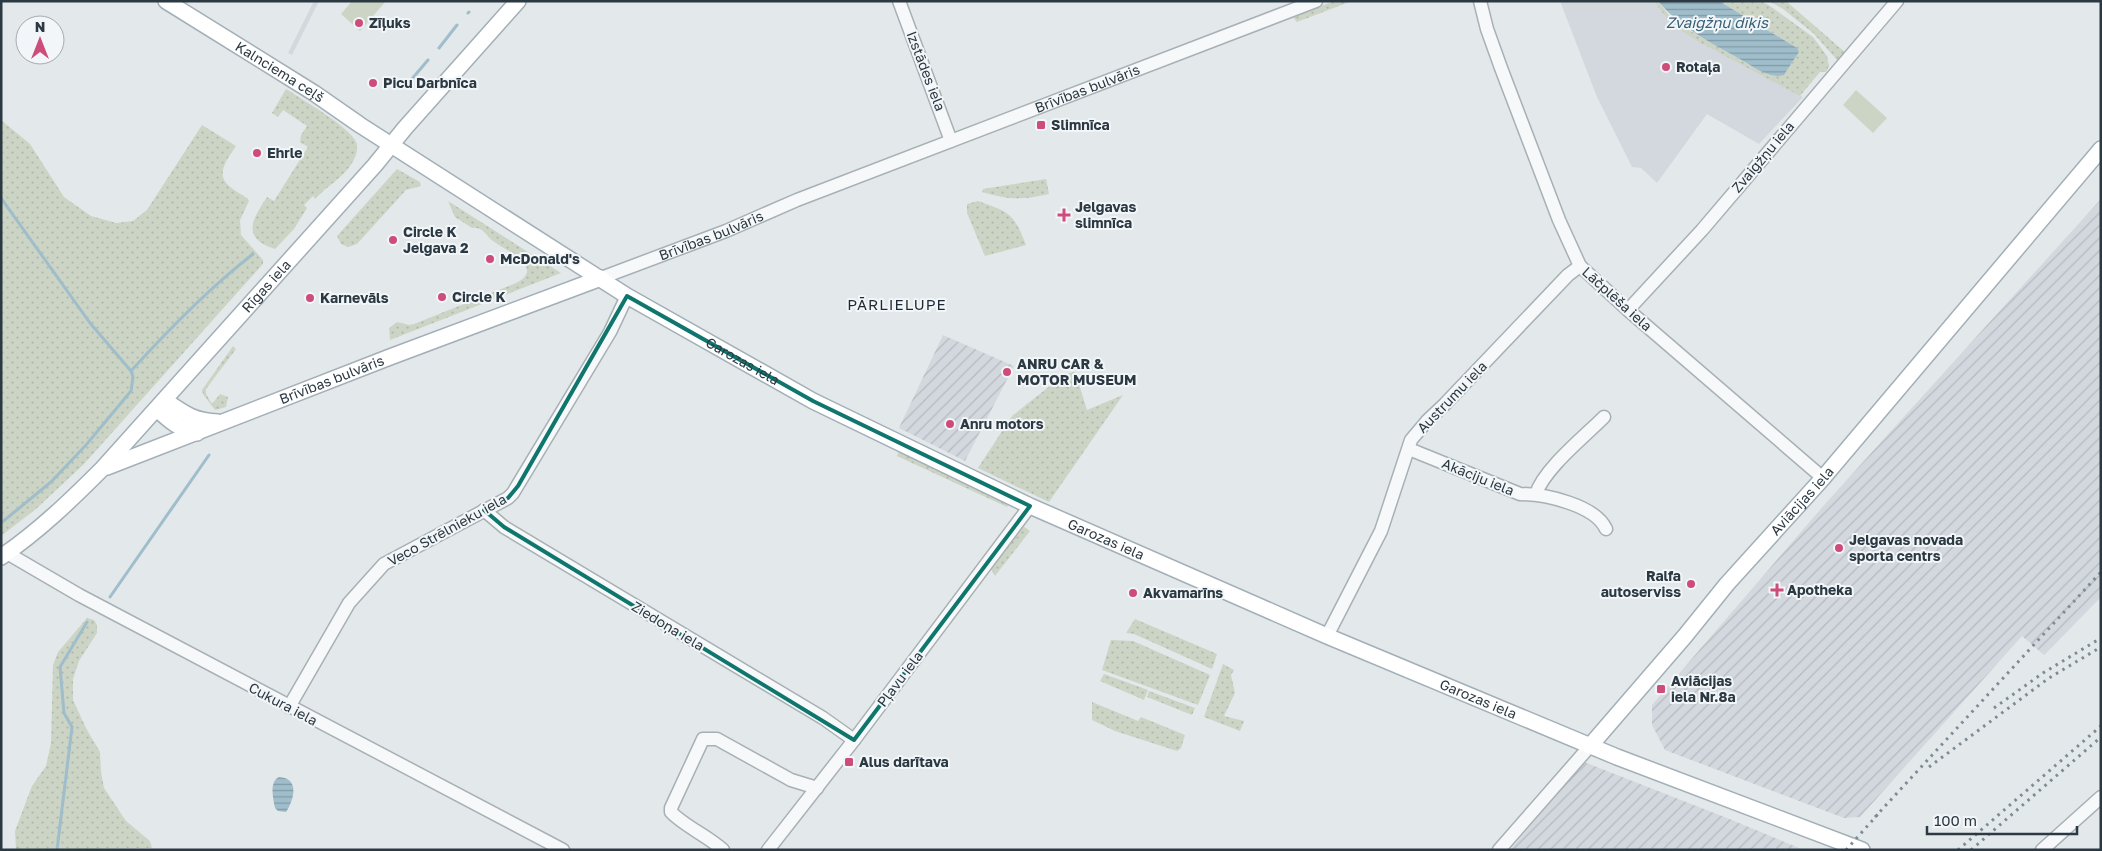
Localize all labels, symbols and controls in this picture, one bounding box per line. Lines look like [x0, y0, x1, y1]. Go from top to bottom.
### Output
water label: Zvaigžņu dīķis [1666, 13, 1769, 32]
place label: Zīļuks [369, 14, 411, 31]
north arrow [15, 15, 65, 65]
marker: Zīļuks [353, 17, 365, 29]
text: N [35, 18, 45, 35]
street label: Izstādes iela [903, 28, 950, 113]
street label: Kalnciema ceļš [232, 37, 328, 106]
place label: Rotaļa [1676, 58, 1720, 75]
street label: Brīvības bulvāris [1032, 60, 1142, 116]
marker: Rotaļa [1660, 61, 1672, 73]
place label: Picu Darbnīca [383, 74, 477, 91]
marker: Picu Darbnīca [367, 77, 379, 89]
place label: Slimnīca [1051, 116, 1110, 133]
street label: Zvaigžņu iela [1728, 118, 1798, 196]
marker: Slimnīca [1035, 119, 1047, 131]
place label: Ehrle [267, 144, 303, 161]
marker: Ehrle [251, 147, 263, 159]
place label: Jelgavas slimnīca [1075, 198, 1136, 231]
street label: Brīvības bulvāris [656, 207, 766, 263]
marker: Jelgavas slimnīca [1057, 208, 1071, 222]
place label: Circle K Jelgava 2 [403, 223, 469, 256]
marker: Circle K Jelgava 2 [387, 234, 399, 246]
place label: McDonald's [500, 250, 580, 267]
marker: McDonald's [484, 253, 496, 265]
street label: Rīgas iela [238, 256, 294, 316]
street label: Lāčplēša iela [1579, 263, 1656, 334]
place label: Circle K [452, 288, 506, 305]
place label: Karnevāls [320, 289, 389, 306]
marker: Circle K [436, 291, 448, 303]
marker: Karnevāls [304, 292, 316, 304]
district label: PĀRLIELUPE [847, 295, 947, 313]
street label: Garozas iela [703, 333, 783, 388]
street label: Brīvības bulvāris [277, 351, 386, 407]
place label: ANRU CAR & MOTOR MUSEUM [1017, 355, 1137, 388]
street label: Austrumu iela [1413, 357, 1490, 436]
marker: ANRU CAR & MOTOR MUSEUM [1001, 366, 1013, 378]
place label: Anru motors [960, 415, 1044, 432]
marker: Anru motors [944, 418, 956, 430]
street label: Akāciju iela [1440, 454, 1517, 499]
street label: Aviācijas iela [1766, 463, 1837, 539]
street label: Veco Strēlnieku iela [384, 490, 509, 569]
street label: Garozas iela [1065, 515, 1147, 563]
place label: Jelgavas novada sporta centrs [1849, 531, 1963, 564]
marker: Jelgavas novada sporta centrs [1833, 542, 1845, 554]
place label: Ralfa autoserviss [1601, 567, 1681, 600]
marker: Ralfa autoserviss [1685, 578, 1697, 590]
place label: Apotheka [1787, 581, 1852, 598]
place label: Akvamarīns [1143, 584, 1223, 601]
marker: Apotheka [1771, 584, 1783, 596]
marker: Akvamarīns [1127, 587, 1139, 599]
street label: Ziedoņa iela [628, 597, 708, 655]
street label: Pļavu iela [873, 647, 926, 710]
place label: Aviācijas iela Nr.8a [1671, 672, 1736, 705]
street label: Garozas iela [1437, 675, 1519, 722]
street label: Cukura iela [246, 678, 321, 729]
marker: Aviācijas iela Nr.8a [1655, 683, 1667, 695]
place label: Alus darītava [859, 753, 949, 770]
marker: Alus darītava [843, 756, 855, 768]
scale bar [1927, 804, 2077, 836]
text: 100 m [1934, 811, 1977, 829]

